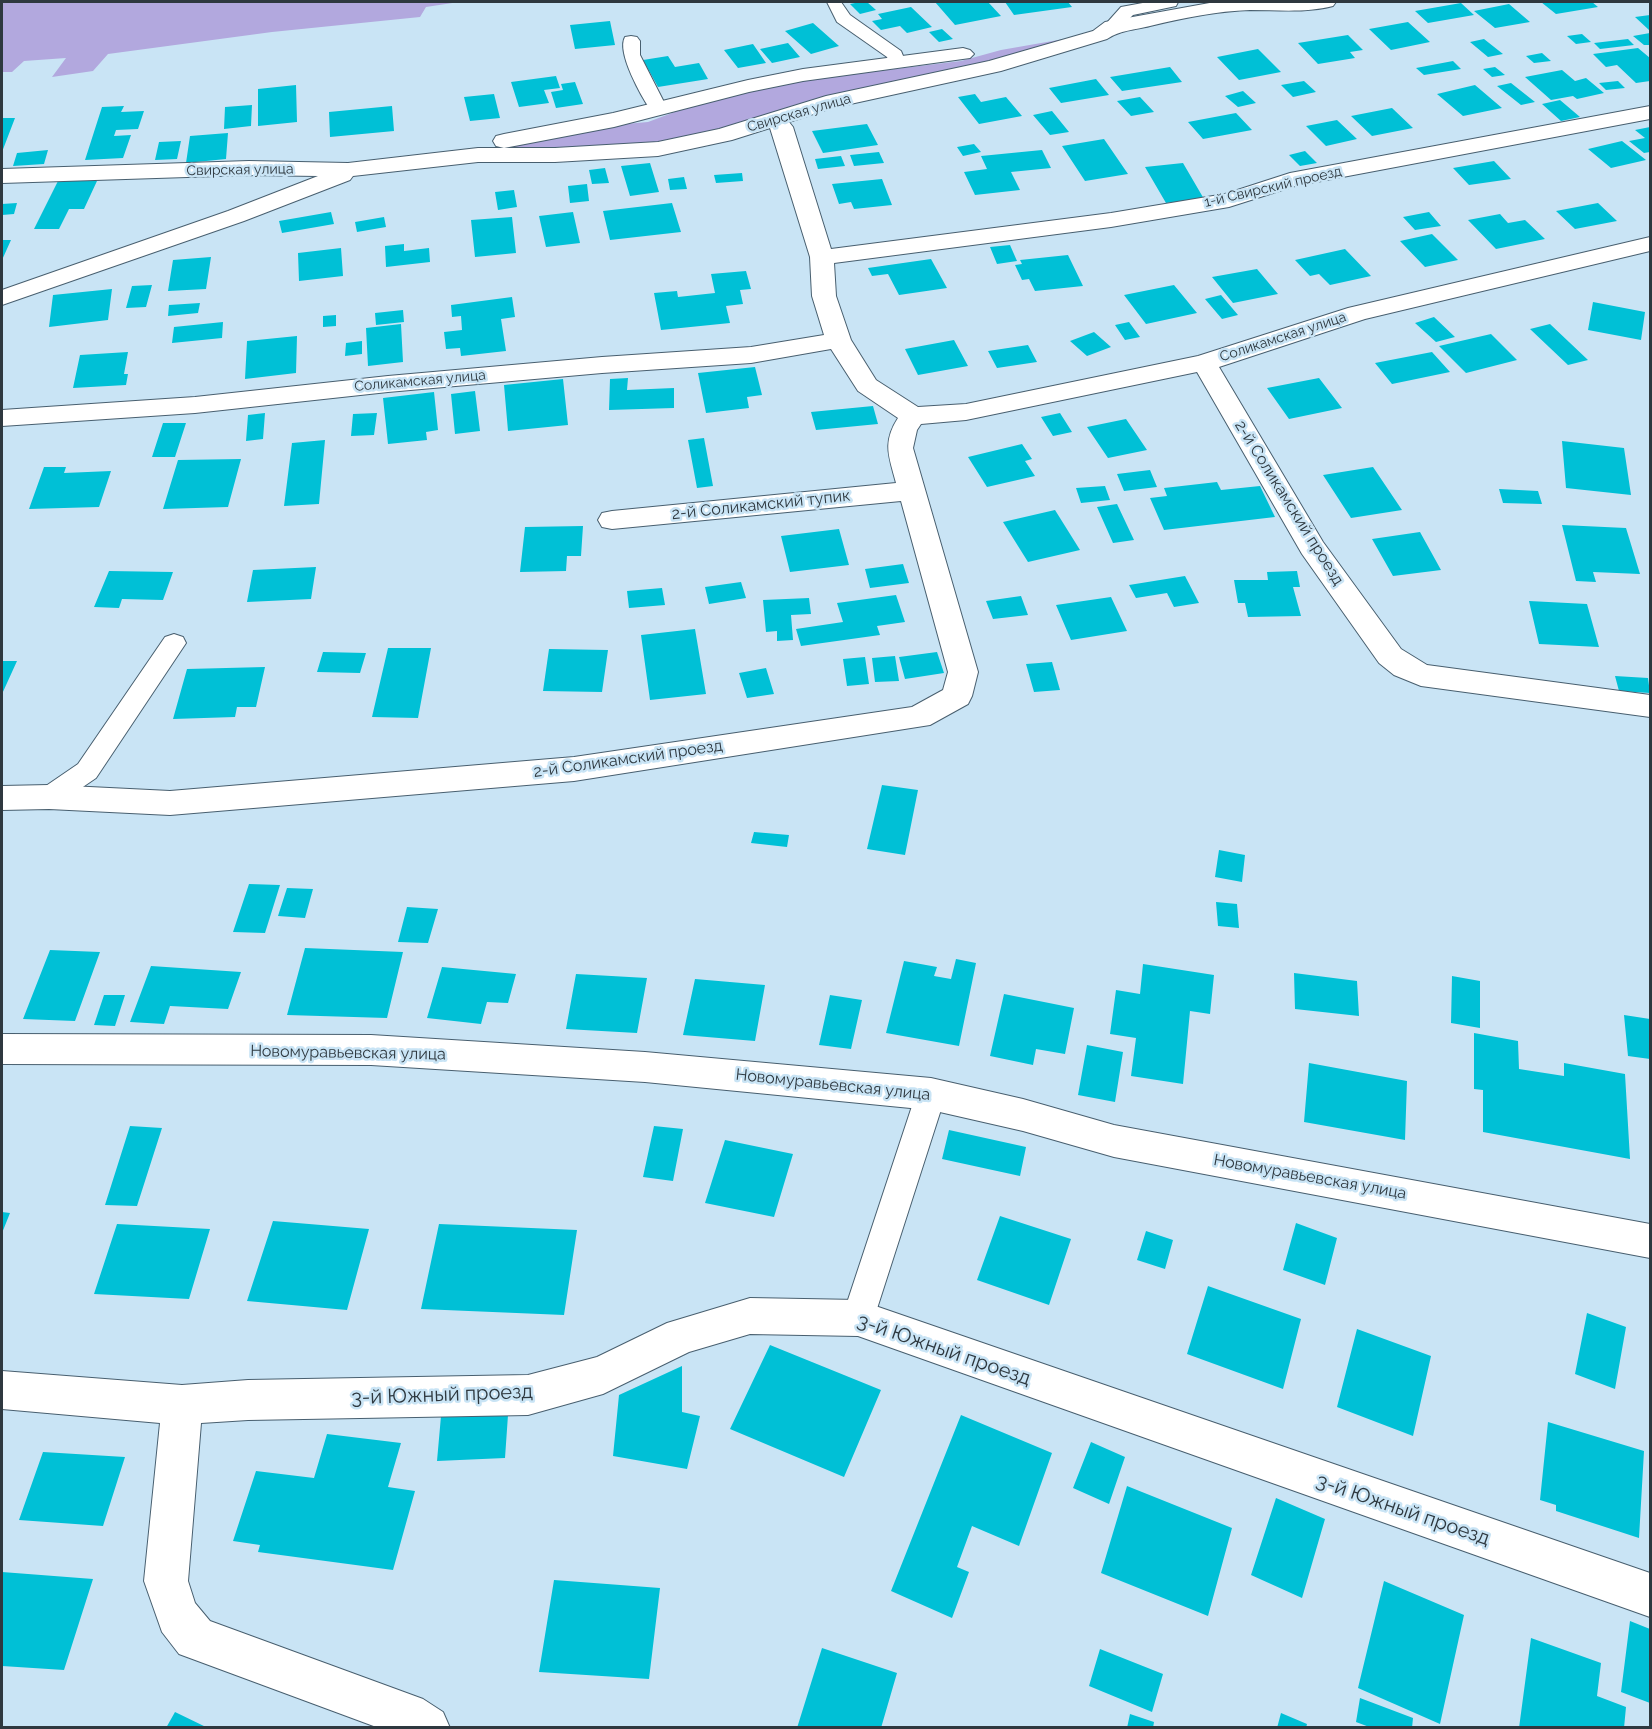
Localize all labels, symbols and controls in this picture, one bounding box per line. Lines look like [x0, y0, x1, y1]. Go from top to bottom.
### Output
street label: Свирская улица [745, 90, 853, 136]
street label: Свирская улица [186, 161, 294, 179]
street label: 1-й Свирский проезд [1203, 163, 1343, 211]
street label: Соликамская улица [1218, 309, 1348, 365]
street label: Соликамская улица [354, 367, 486, 395]
street label: 2-й Соликамский проезд [1230, 417, 1348, 589]
street label: 2-й Соликамский тупик [671, 486, 851, 524]
street label: 2-й Соликамский проезд [532, 736, 724, 782]
street label: Новомуравьевская улица [250, 1042, 446, 1064]
street label: Новомуравьевская улица [735, 1065, 931, 1105]
street label: Новомуравьевская улица [1212, 1151, 1408, 1203]
street label: 3-й Южный проезд [854, 1309, 1034, 1391]
street label: 3-й Южный проезд [351, 1380, 533, 1410]
street label: 3-й Южный проезд [1313, 1469, 1493, 1551]

